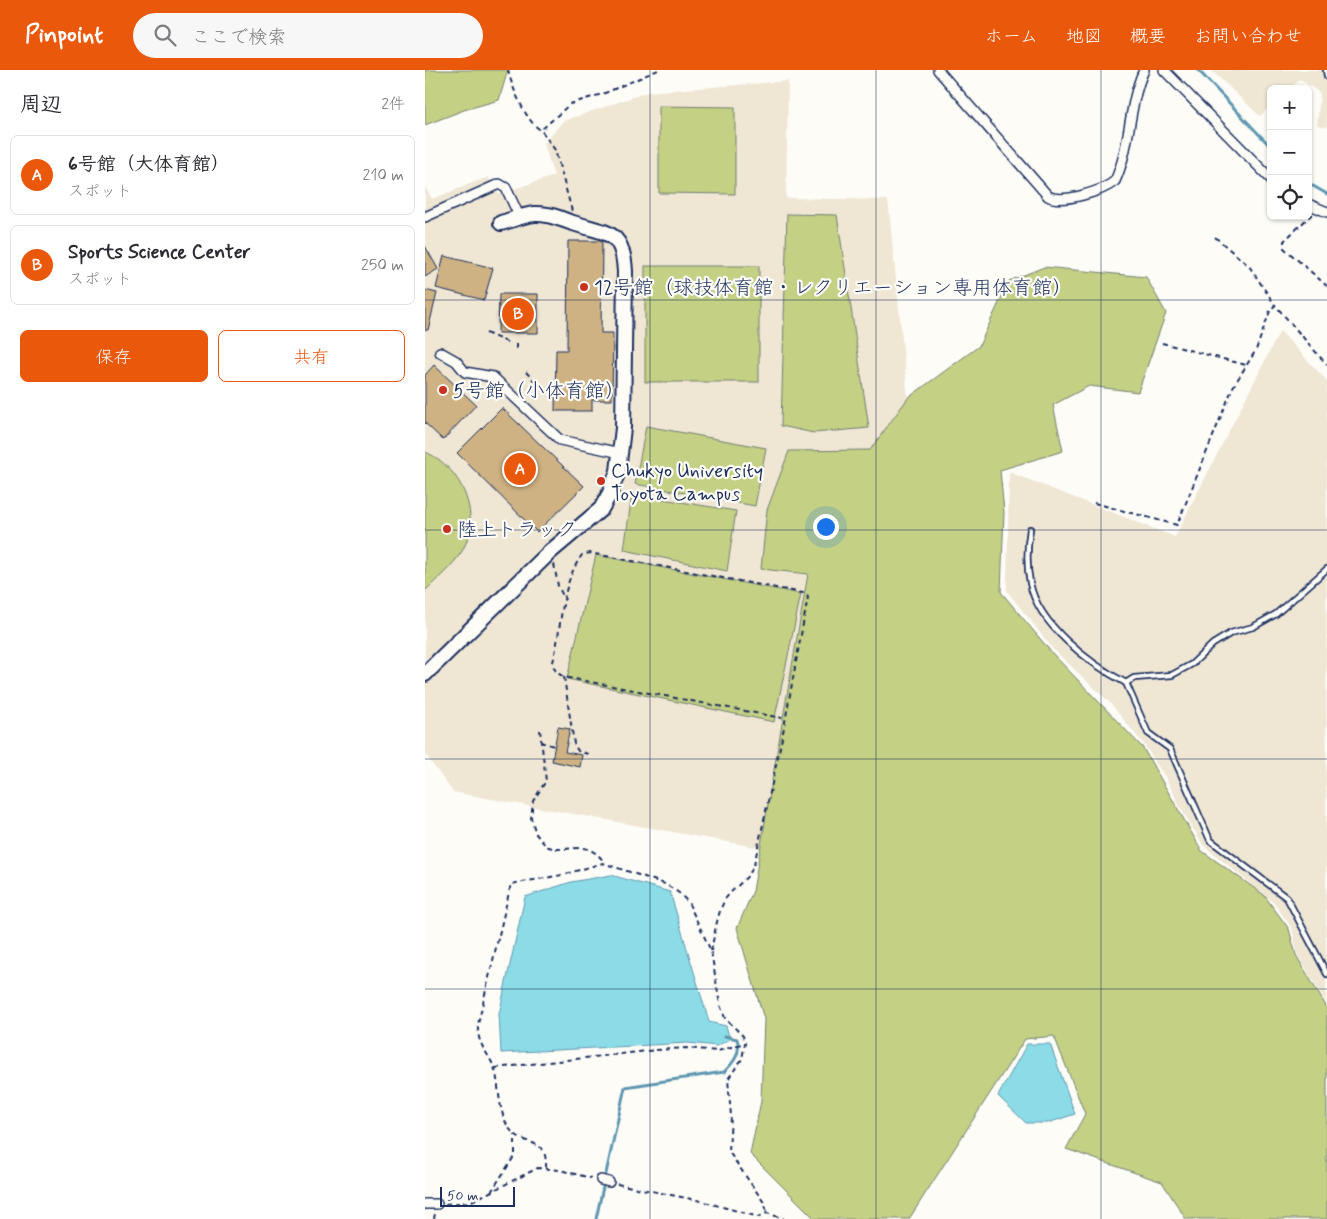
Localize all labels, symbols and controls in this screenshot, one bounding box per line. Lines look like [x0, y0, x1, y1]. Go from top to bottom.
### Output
search box [133, 13, 483, 58]
text: Pinpoint [25, 20, 103, 51]
icon: search [151, 21, 179, 49]
text: ここで検索 [191, 25, 286, 50]
text: ホーム [985, 25, 1038, 49]
text: 地図 [1066, 25, 1102, 49]
text: 概要 [1130, 25, 1166, 49]
text: お問い合わせ [1194, 25, 1302, 49]
map controls [1267, 85, 1312, 220]
button: + [1267, 85, 1312, 130]
text: 周辺 [20, 91, 62, 119]
text: 2件 [381, 94, 405, 115]
button: − [1267, 130, 1312, 175]
text: 6号館（大体育館） [68, 152, 230, 177]
text: A [32, 165, 42, 186]
text: 210 m [363, 165, 404, 186]
button: locate [1267, 175, 1312, 220]
text: スポット [68, 181, 132, 202]
text: Sports Science Center [68, 240, 251, 265]
text: B [32, 255, 42, 276]
text: 250 m [361, 255, 404, 276]
text: スポット [68, 269, 132, 290]
place label: 12号館（球技体育館・レクリエーション専用体育館） [594, 275, 1072, 302]
marker: 12号館（球技体育館・レクリエーション専用体育館） [578, 281, 590, 293]
pin: B [502, 295, 534, 333]
button: 保存 [20, 330, 208, 382]
button: 共有 [218, 330, 405, 382]
place label: 5号館（小体育館） [453, 378, 625, 405]
marker: 5号館（小体育館） [437, 384, 449, 396]
pin: A [504, 450, 536, 488]
place label: Chukyo University Toyota Campus [611, 458, 763, 508]
marker: Chukyo University Toyota Campus [595, 475, 607, 487]
your location [813, 514, 839, 540]
place label: 陸上トラック [457, 517, 577, 544]
marker: 陸上トラック [441, 523, 453, 535]
scale bar [440, 1184, 515, 1207]
text: 50 m [447, 1187, 478, 1205]

